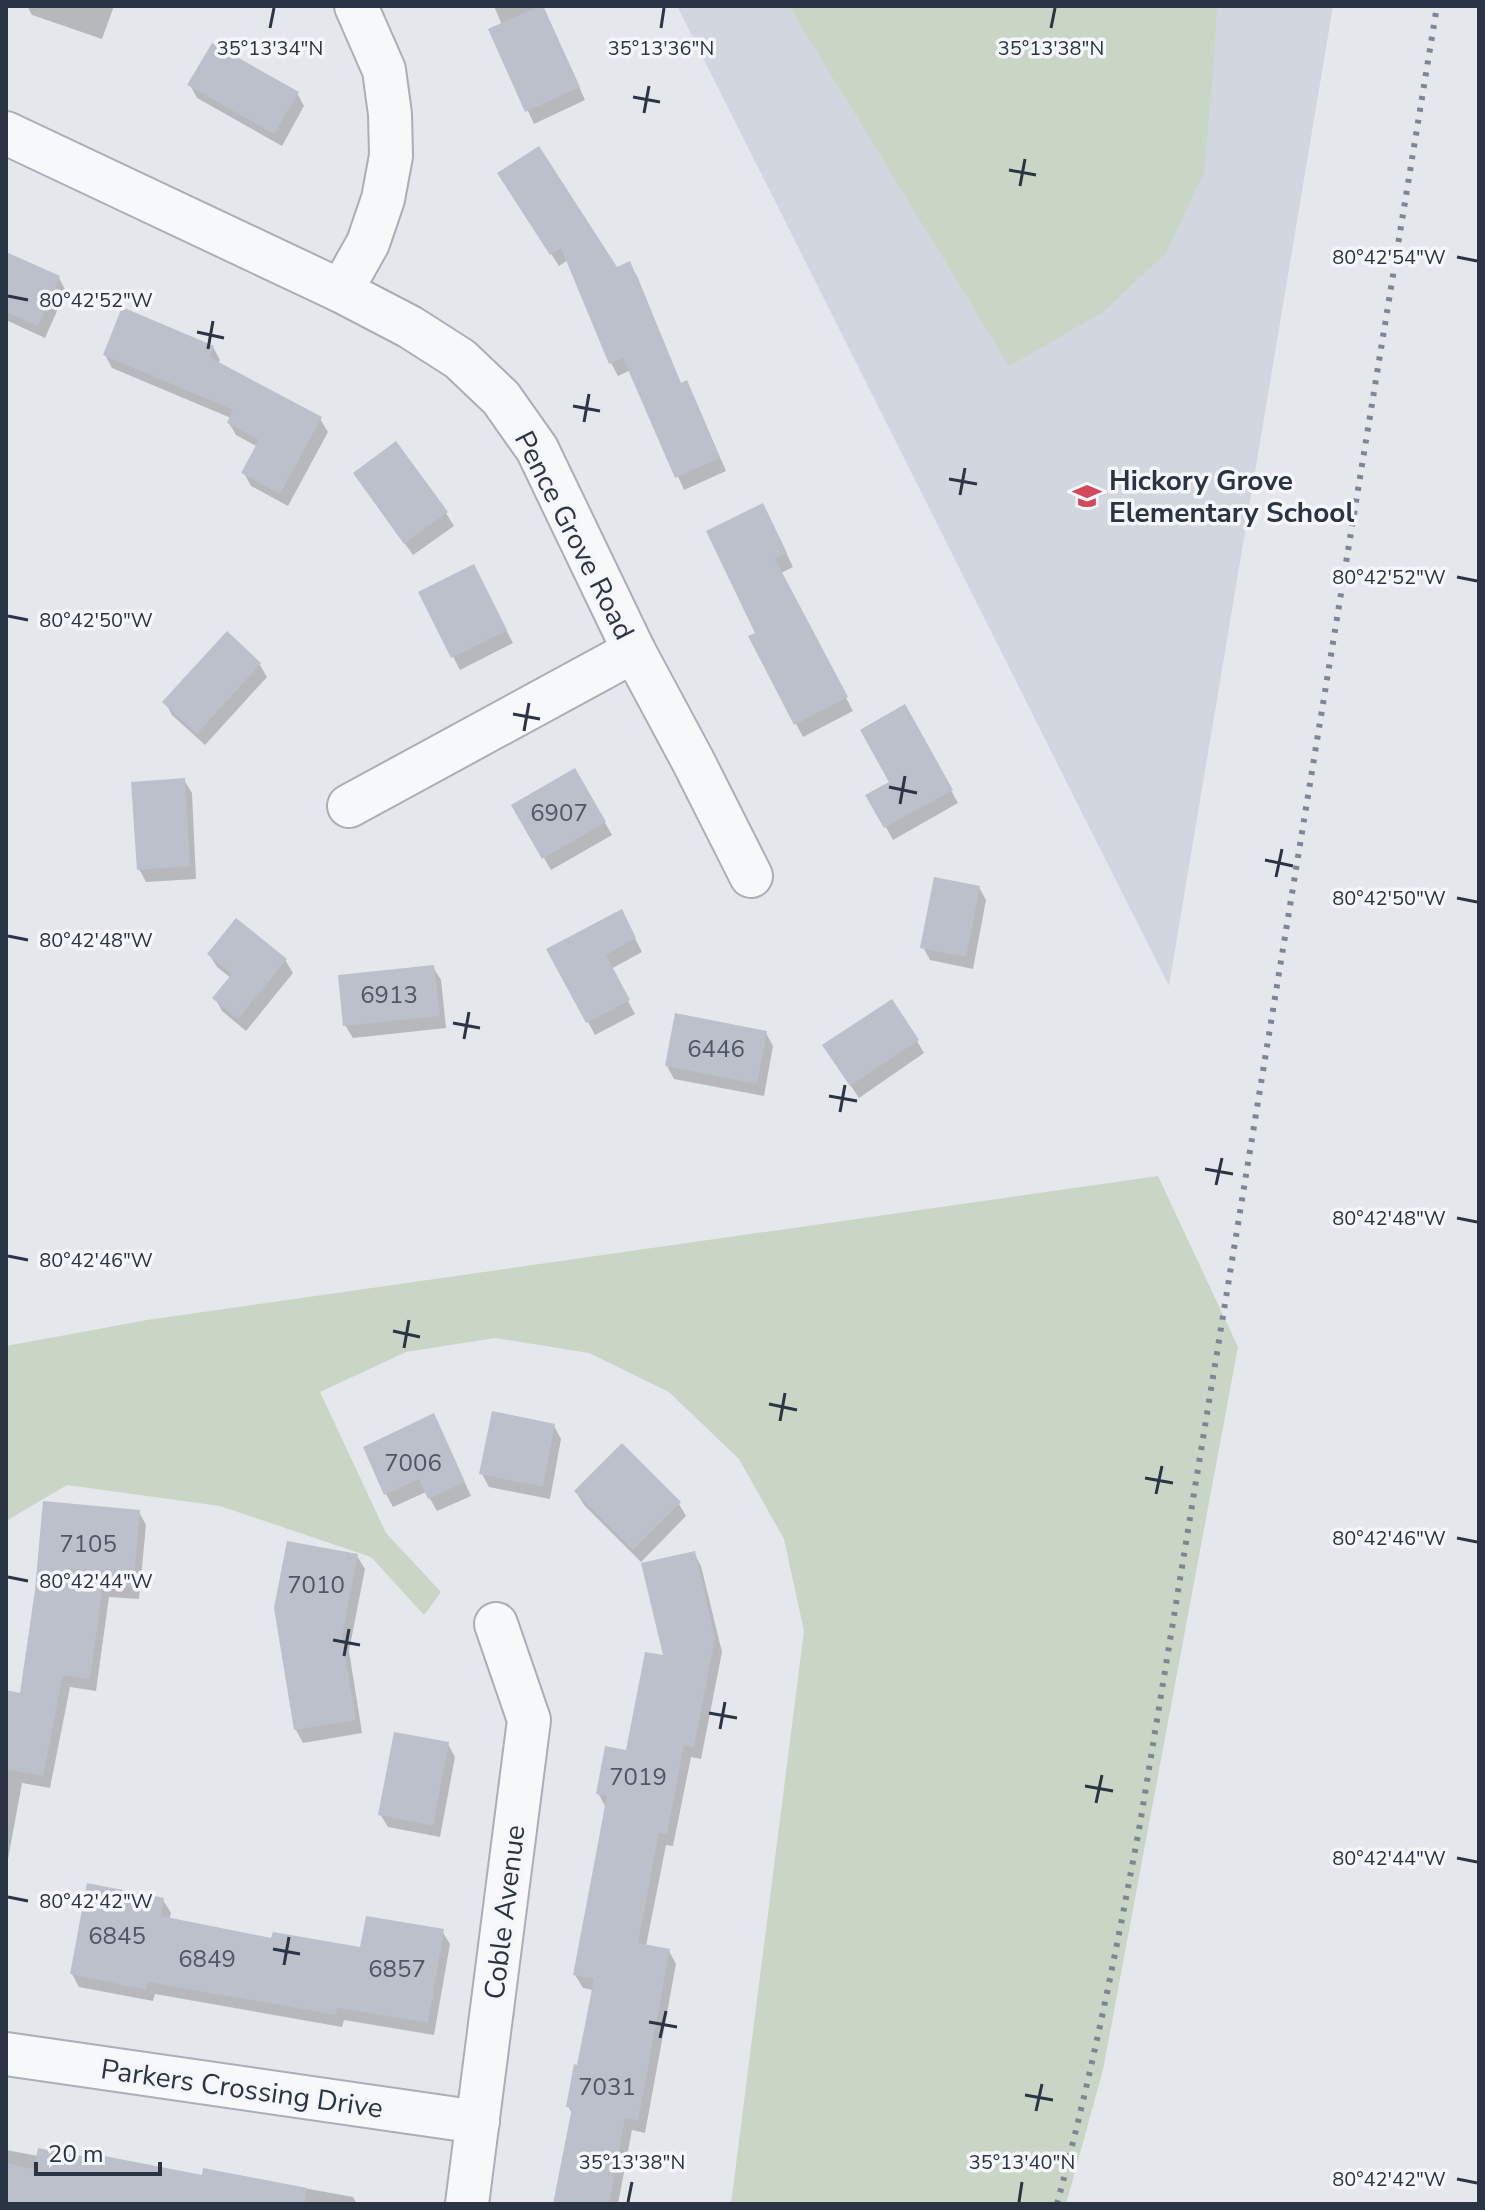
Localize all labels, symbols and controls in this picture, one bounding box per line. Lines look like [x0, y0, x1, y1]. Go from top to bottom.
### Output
text: 35°13'34"N [217, 35, 323, 62]
text: 35°13'36"N [608, 35, 714, 62]
text: 35°13'38"N [998, 35, 1104, 62]
text: 80°42'54"W [1332, 244, 1446, 271]
text: 80°42'52"W [39, 287, 153, 314]
street label: Pence Grove Road [505, 425, 643, 646]
place label: Hickory Grove Elementary School [1109, 462, 1354, 532]
school or university icon: Hickory Grove Elementary School [1072, 481, 1102, 511]
text: 80°42'52"W [1332, 564, 1446, 591]
text: 80°42'50"W [39, 607, 153, 634]
house number: 6907 [530, 797, 588, 829]
text: 80°42'50"W [1332, 885, 1446, 912]
text: 80°42'48"W [39, 927, 153, 954]
house number: 6913 [360, 979, 418, 1011]
house number: 6446 [687, 1033, 745, 1065]
text: 80°42'48"W [1332, 1205, 1446, 1232]
text: 80°42'46"W [39, 1247, 153, 1274]
house number: 7006 [384, 1447, 442, 1479]
text: 80°42'46"W [1332, 1525, 1446, 1552]
house number: 7105 [59, 1528, 117, 1560]
text: 80°42'44"W [39, 1568, 153, 1595]
house number: 7010 [287, 1569, 345, 1601]
house number: 7019 [609, 1761, 667, 1793]
street label: Coble Avenue [475, 1823, 535, 2001]
text: 80°42'44"W [1332, 1845, 1446, 1872]
text: 80°42'42"W [39, 1888, 153, 1915]
house number: 6845 [88, 1920, 146, 1952]
house number: 6849 [178, 1943, 236, 1975]
house number: 6857 [368, 1953, 426, 1985]
street label: Parkers Crossing Drive [98, 2050, 385, 2128]
house number: 7031 [578, 2071, 636, 2103]
scale bar [36, 2126, 160, 2176]
text: 20 m [48, 2138, 104, 2170]
text: 35°13'38"N [579, 2149, 685, 2176]
text: 35°13'40"N [969, 2149, 1075, 2176]
text: 80°42'42"W [1332, 2166, 1446, 2193]

